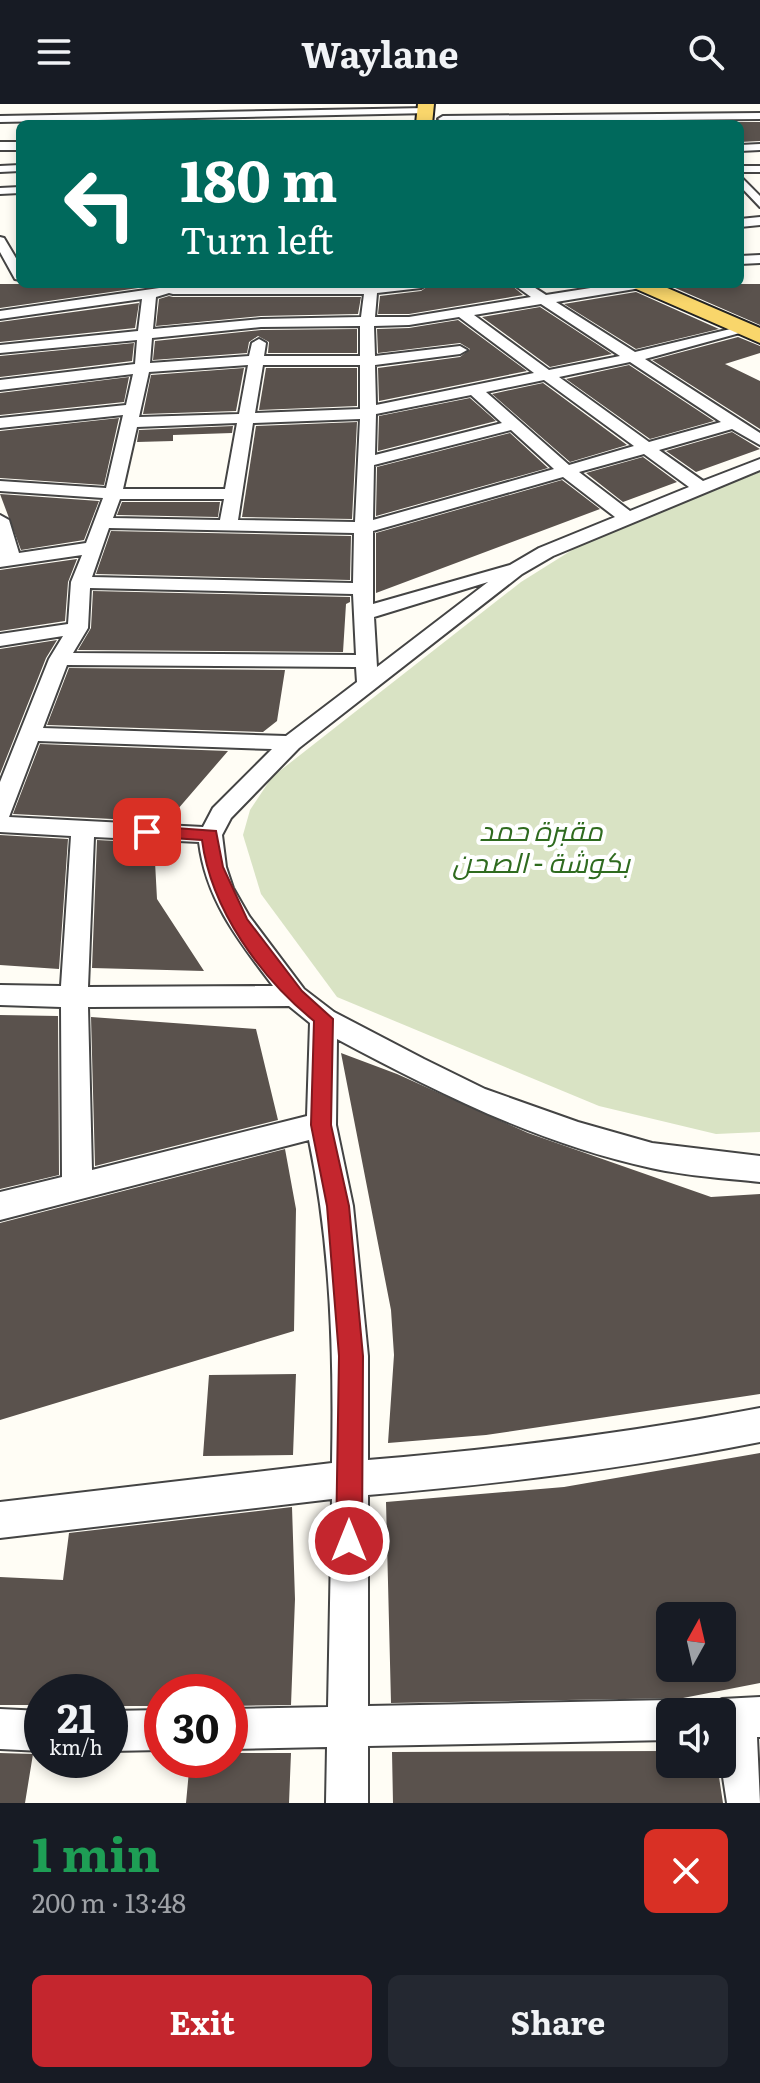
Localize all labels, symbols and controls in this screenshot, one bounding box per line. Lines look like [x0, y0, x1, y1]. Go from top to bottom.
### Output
text: Waylane [301, 26, 459, 79]
icon: menu [32, 30, 76, 74]
icon: search [684, 30, 728, 74]
text: 180 m [180, 136, 338, 219]
icon: left [48, 152, 152, 256]
text: Turn left [180, 212, 334, 265]
pin [113, 798, 181, 866]
park label: مقبرة حمد بكوشة - الصحن [452, 808, 631, 882]
icon: arrive [125, 810, 169, 854]
position arrow [307, 1499, 391, 1583]
north arrow [656, 1602, 736, 1682]
map controls [656, 1602, 736, 1778]
speed limit sign: 30 [144, 1674, 248, 1778]
text: 21 [57, 1686, 95, 1745]
button: sound [656, 1698, 736, 1778]
text: km/h [49, 1731, 103, 1761]
text: 1 min [32, 1816, 160, 1887]
button: close [644, 1829, 728, 1913]
text: 200 m · 13:48 [32, 1882, 186, 1921]
button: Exit [32, 1975, 372, 2067]
button: Share [388, 1975, 728, 2067]

